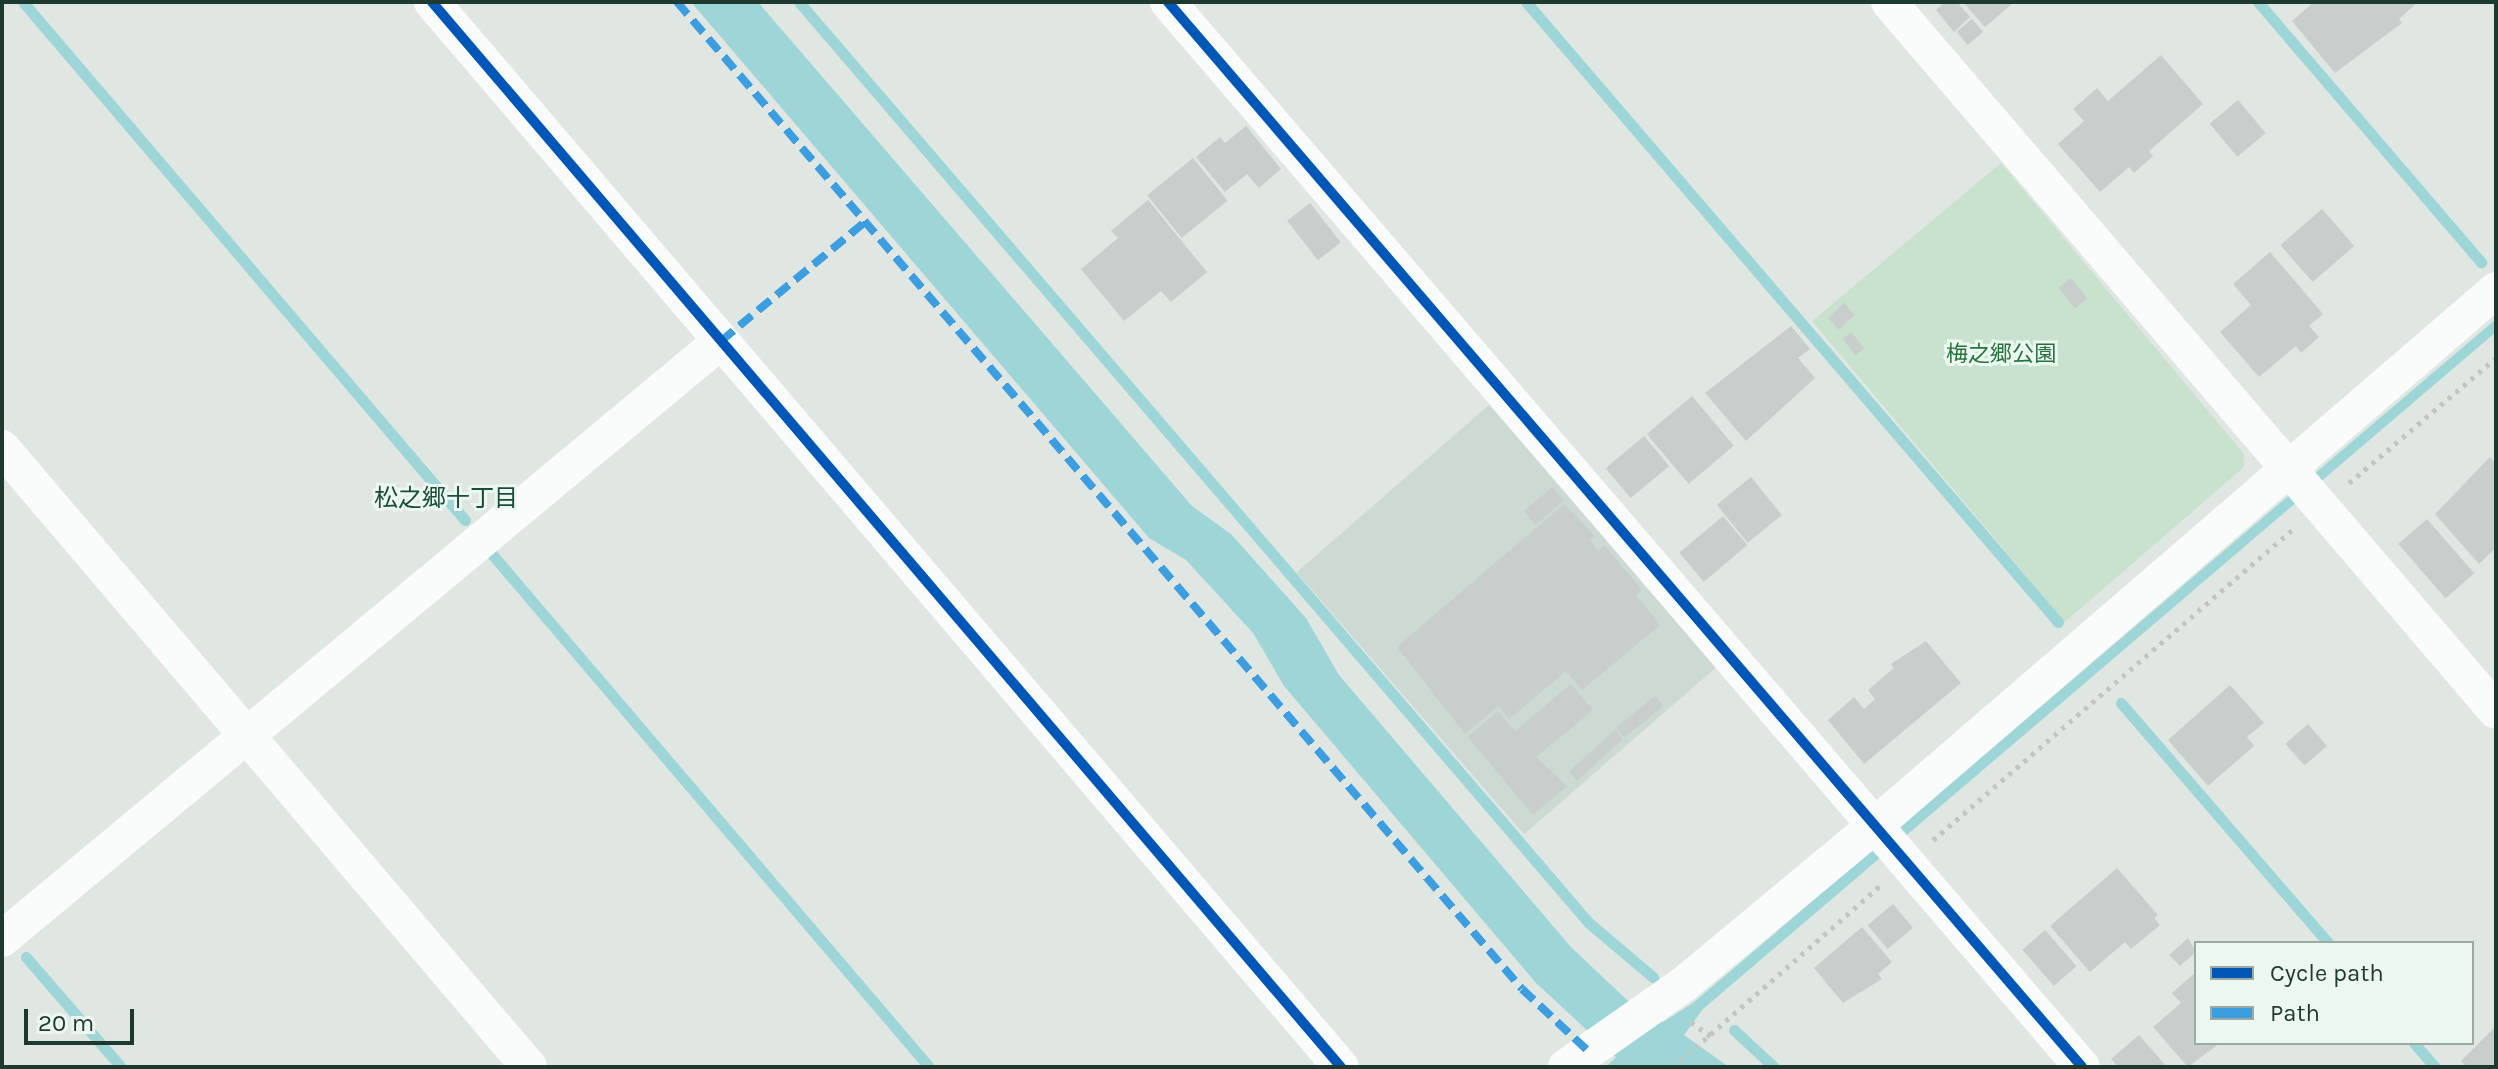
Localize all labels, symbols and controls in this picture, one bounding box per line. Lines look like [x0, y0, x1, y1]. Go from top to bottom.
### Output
park label: 梅之郷公園 [1946, 342, 2056, 368]
district label: 松之郷十丁目 [374, 485, 518, 513]
legend [2194, 941, 2474, 1045]
text: Cycle path [2270, 959, 2384, 987]
scale bar [28, 993, 138, 1043]
text: Path [2270, 999, 2320, 1027]
text: 20 m [38, 1009, 94, 1037]

